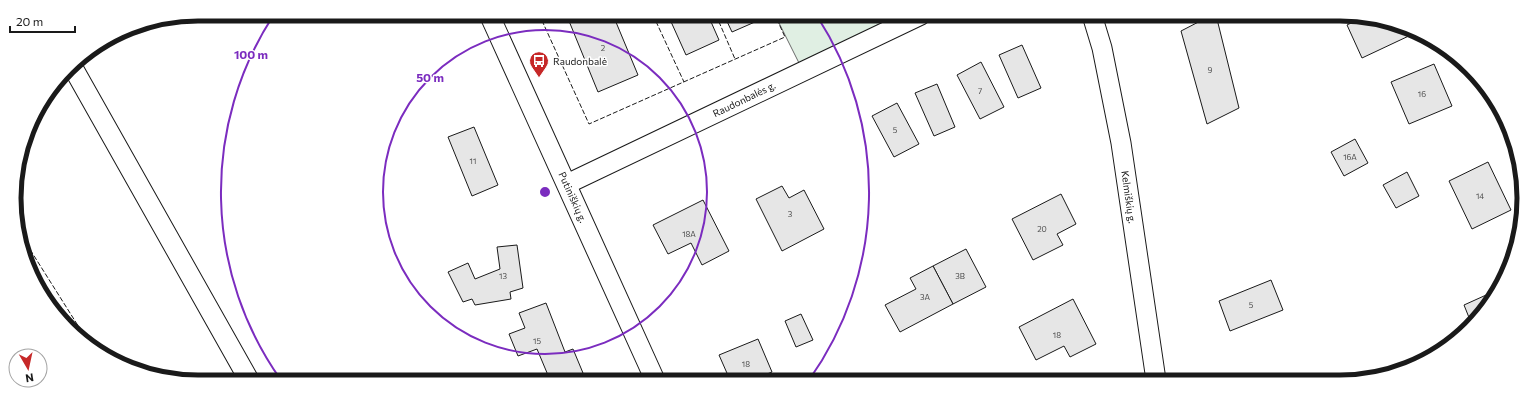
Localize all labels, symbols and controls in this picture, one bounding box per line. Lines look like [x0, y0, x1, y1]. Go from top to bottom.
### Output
scale bar [10, 8, 75, 34]
text: 20 m [16, 14, 43, 28]
house number: 2 [601, 43, 606, 53]
text: 100 m [234, 47, 268, 61]
bus stop icon: Raudonbalė [528, 50, 550, 78]
place label: Raudonbalė [553, 55, 607, 67]
house number: 9 [1208, 65, 1213, 75]
text: 50 m [416, 70, 444, 84]
street label: Raudonbalės g. [711, 79, 777, 119]
house number: 7 [978, 86, 982, 96]
house number: 16 [1418, 89, 1426, 99]
house number: 5 [893, 125, 898, 135]
house number: 16A [1343, 152, 1357, 162]
house number: 11 [470, 156, 476, 166]
street label: Putiniškių g. [556, 170, 590, 224]
street label: Kelmiškių g. [1119, 170, 1139, 224]
centre of rings [538, 185, 552, 199]
house number: 14 [1476, 191, 1484, 201]
house number: 3 [788, 209, 793, 219]
house number: 20 [1037, 224, 1047, 234]
house number: 18A [682, 229, 696, 239]
house number: 13 [499, 271, 507, 281]
house number: 3B [955, 271, 965, 281]
house number: 3A [920, 292, 930, 302]
house number: 5 [1249, 300, 1254, 310]
house number: 18 [1053, 330, 1061, 340]
house number: 15 [533, 336, 541, 346]
north arrow [8, 348, 48, 388]
house number: 18 [742, 359, 750, 369]
text: N [25, 371, 35, 385]

